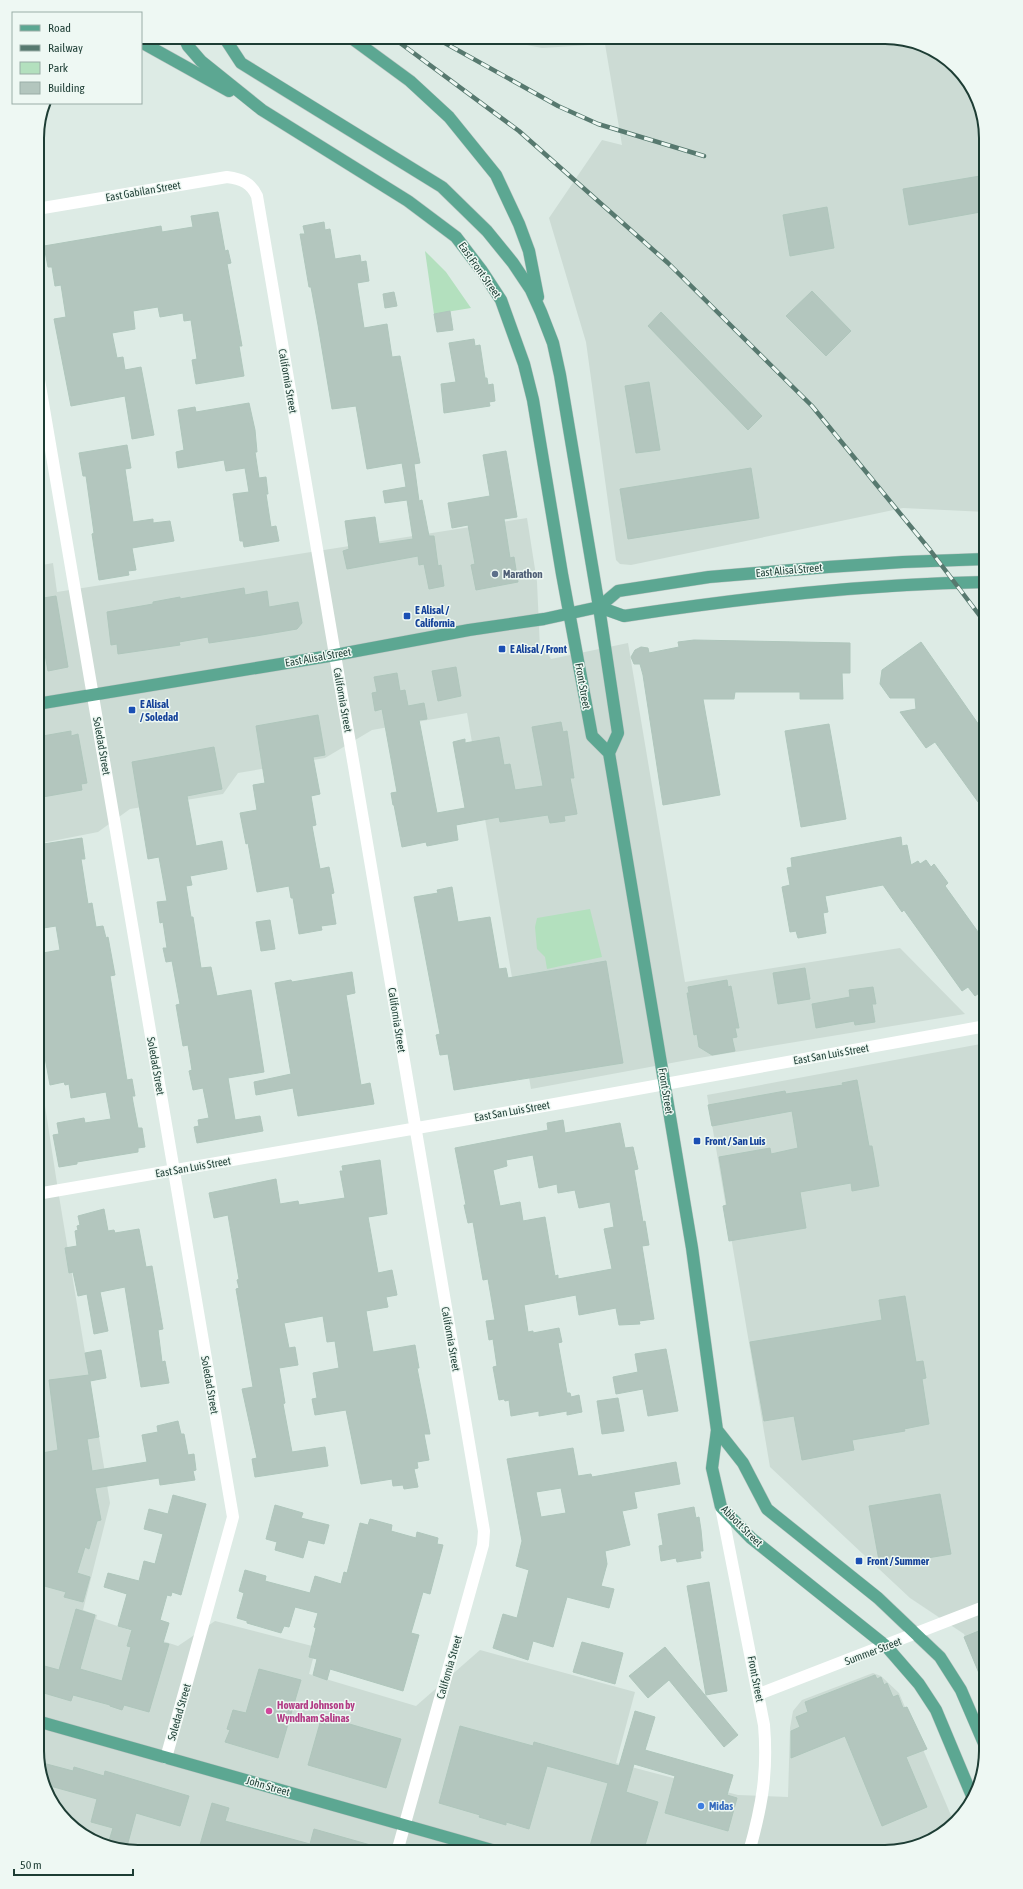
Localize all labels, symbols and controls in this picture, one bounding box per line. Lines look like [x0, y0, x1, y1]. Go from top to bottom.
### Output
legend [12, 12, 142, 104]
text: Road [48, 21, 71, 35]
text: Railway [48, 41, 83, 55]
text: Park [48, 61, 69, 75]
text: Building [48, 81, 86, 95]
street label: East Gabilan Street [105, 178, 181, 204]
street label: East Front Street [456, 240, 504, 300]
street label: California Street [276, 348, 300, 414]
street label: East Alisal Street [755, 561, 823, 579]
place label: Marathon [503, 568, 543, 580]
marker: Marathon [490, 569, 500, 579]
place label: E Alisal / California [415, 604, 455, 629]
marker: E Alisal / California [402, 611, 412, 621]
place label: E Alisal / Front [510, 643, 568, 655]
marker: E Alisal / Front [497, 644, 507, 654]
street label: East Alisal Street [284, 645, 352, 669]
street label: Front Street [573, 662, 593, 710]
street label: California Street [331, 667, 355, 733]
place label: E Alisal / Soledad [140, 698, 178, 723]
marker: E Alisal / Soledad [127, 705, 137, 715]
street label: Soledad Street [91, 716, 113, 776]
street label: California Street [386, 987, 408, 1053]
street label: Soledad Street [145, 1036, 167, 1096]
street label: East San Luis Street [792, 1041, 870, 1067]
street label: Front Street [656, 1067, 676, 1115]
street label: East San Luis Street [473, 1098, 551, 1124]
place label: Front / San Luis [705, 1135, 766, 1147]
marker: Front / San Luis [692, 1136, 702, 1146]
street label: East San Luis Street [154, 1154, 232, 1180]
street label: California Street [439, 1306, 463, 1372]
street label: Soledad Street [199, 1355, 221, 1415]
street label: Abbott Street [719, 1503, 765, 1549]
place label: Front / Summer [867, 1555, 930, 1567]
marker: Front / Summer [854, 1556, 864, 1566]
street label: California Street [434, 1634, 464, 1700]
street label: Summer Street [843, 1635, 903, 1667]
street label: Front Street [746, 1655, 766, 1703]
street label: Soledad Street [165, 1682, 193, 1742]
place label: Howard Johnson by Wyndham Salinas [276, 1699, 355, 1724]
marker: Howard Johnson by Wyndham Salinas [264, 1706, 274, 1716]
street label: John Street [245, 1774, 291, 1798]
place label: Midas [709, 1800, 733, 1812]
marker: Midas [696, 1801, 706, 1811]
scale bar [14, 1851, 133, 1877]
text: 50 m [20, 1858, 42, 1872]

